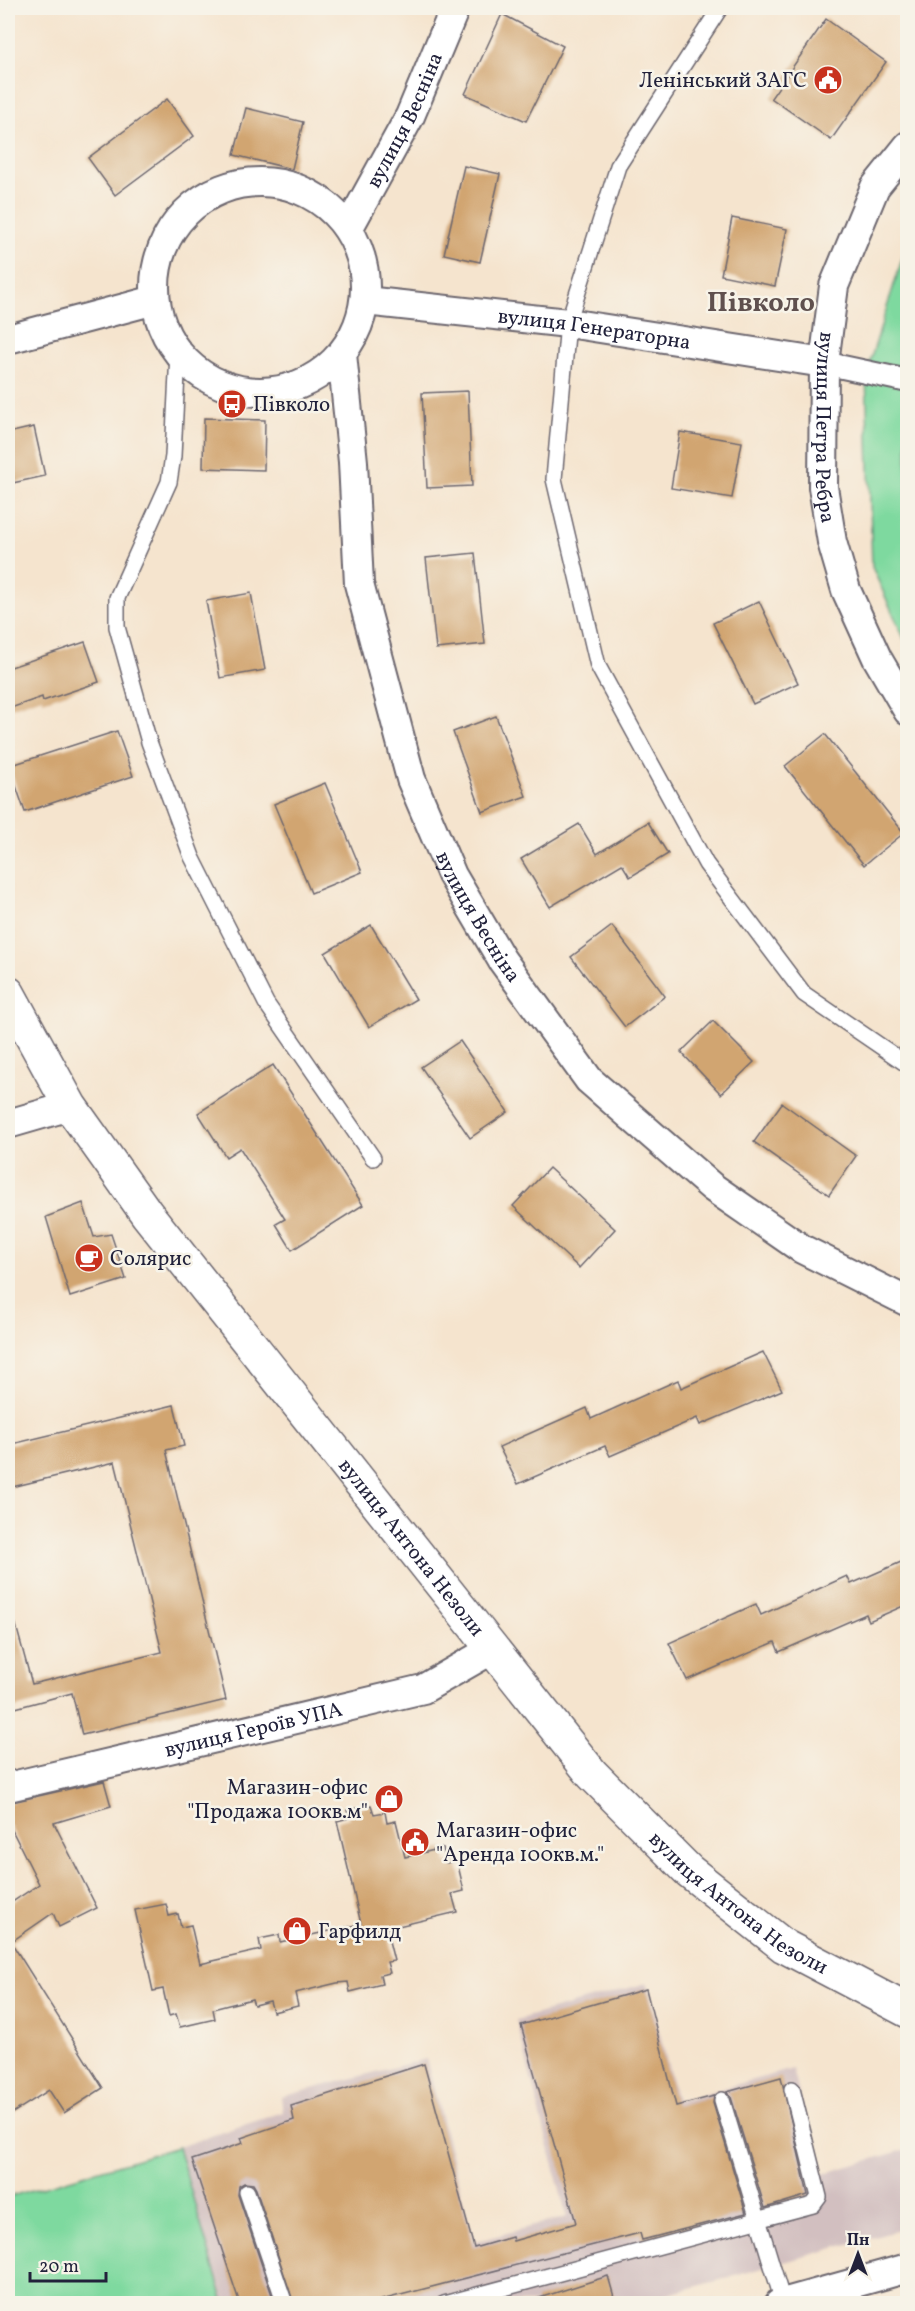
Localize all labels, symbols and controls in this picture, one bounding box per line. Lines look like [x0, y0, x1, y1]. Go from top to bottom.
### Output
street label: вулиця Весніна [360, 48, 451, 194]
public building icon: Ленінський ЗАГС [812, 64, 844, 96]
place label: Ленінський ЗАГС [639, 67, 807, 96]
district label: Півколо [707, 285, 815, 323]
street label: вулиця Генераторна [496, 302, 693, 358]
street label: вулиця Петра Ребра [807, 330, 842, 525]
bus stop icon: Півколо [216, 388, 248, 420]
place label: Півколо [253, 391, 330, 420]
street label: вулиця Весніна [428, 847, 527, 989]
cafe icon: Солярис [73, 1242, 105, 1274]
place label: Солярис [110, 1245, 192, 1274]
street label: вулиця Антона Незоли [331, 1453, 490, 1643]
street label: вулиця Героїв УПА [162, 1696, 346, 1766]
place label: Магазин-офис "Продажа 100кв.м" [187, 1774, 368, 1827]
shop icon: Магазин-офис "Продажа 100кв.м" [373, 1783, 405, 1815]
place label: Магазин-офис "Аренда 100кв.м." [436, 1817, 604, 1870]
public building icon: Магазин-офис "Аренда 100кв.м." [399, 1826, 431, 1858]
street label: вулиця Антона Незоли [642, 1826, 833, 1983]
shop icon: Гарфилд [281, 1915, 313, 1947]
place label: Гарфилд [318, 1918, 401, 1947]
north arrow [828, 2224, 888, 2284]
text: Пн [847, 2230, 869, 2252]
scale bar [30, 2245, 106, 2283]
text: 20 m [39, 2255, 79, 2280]

